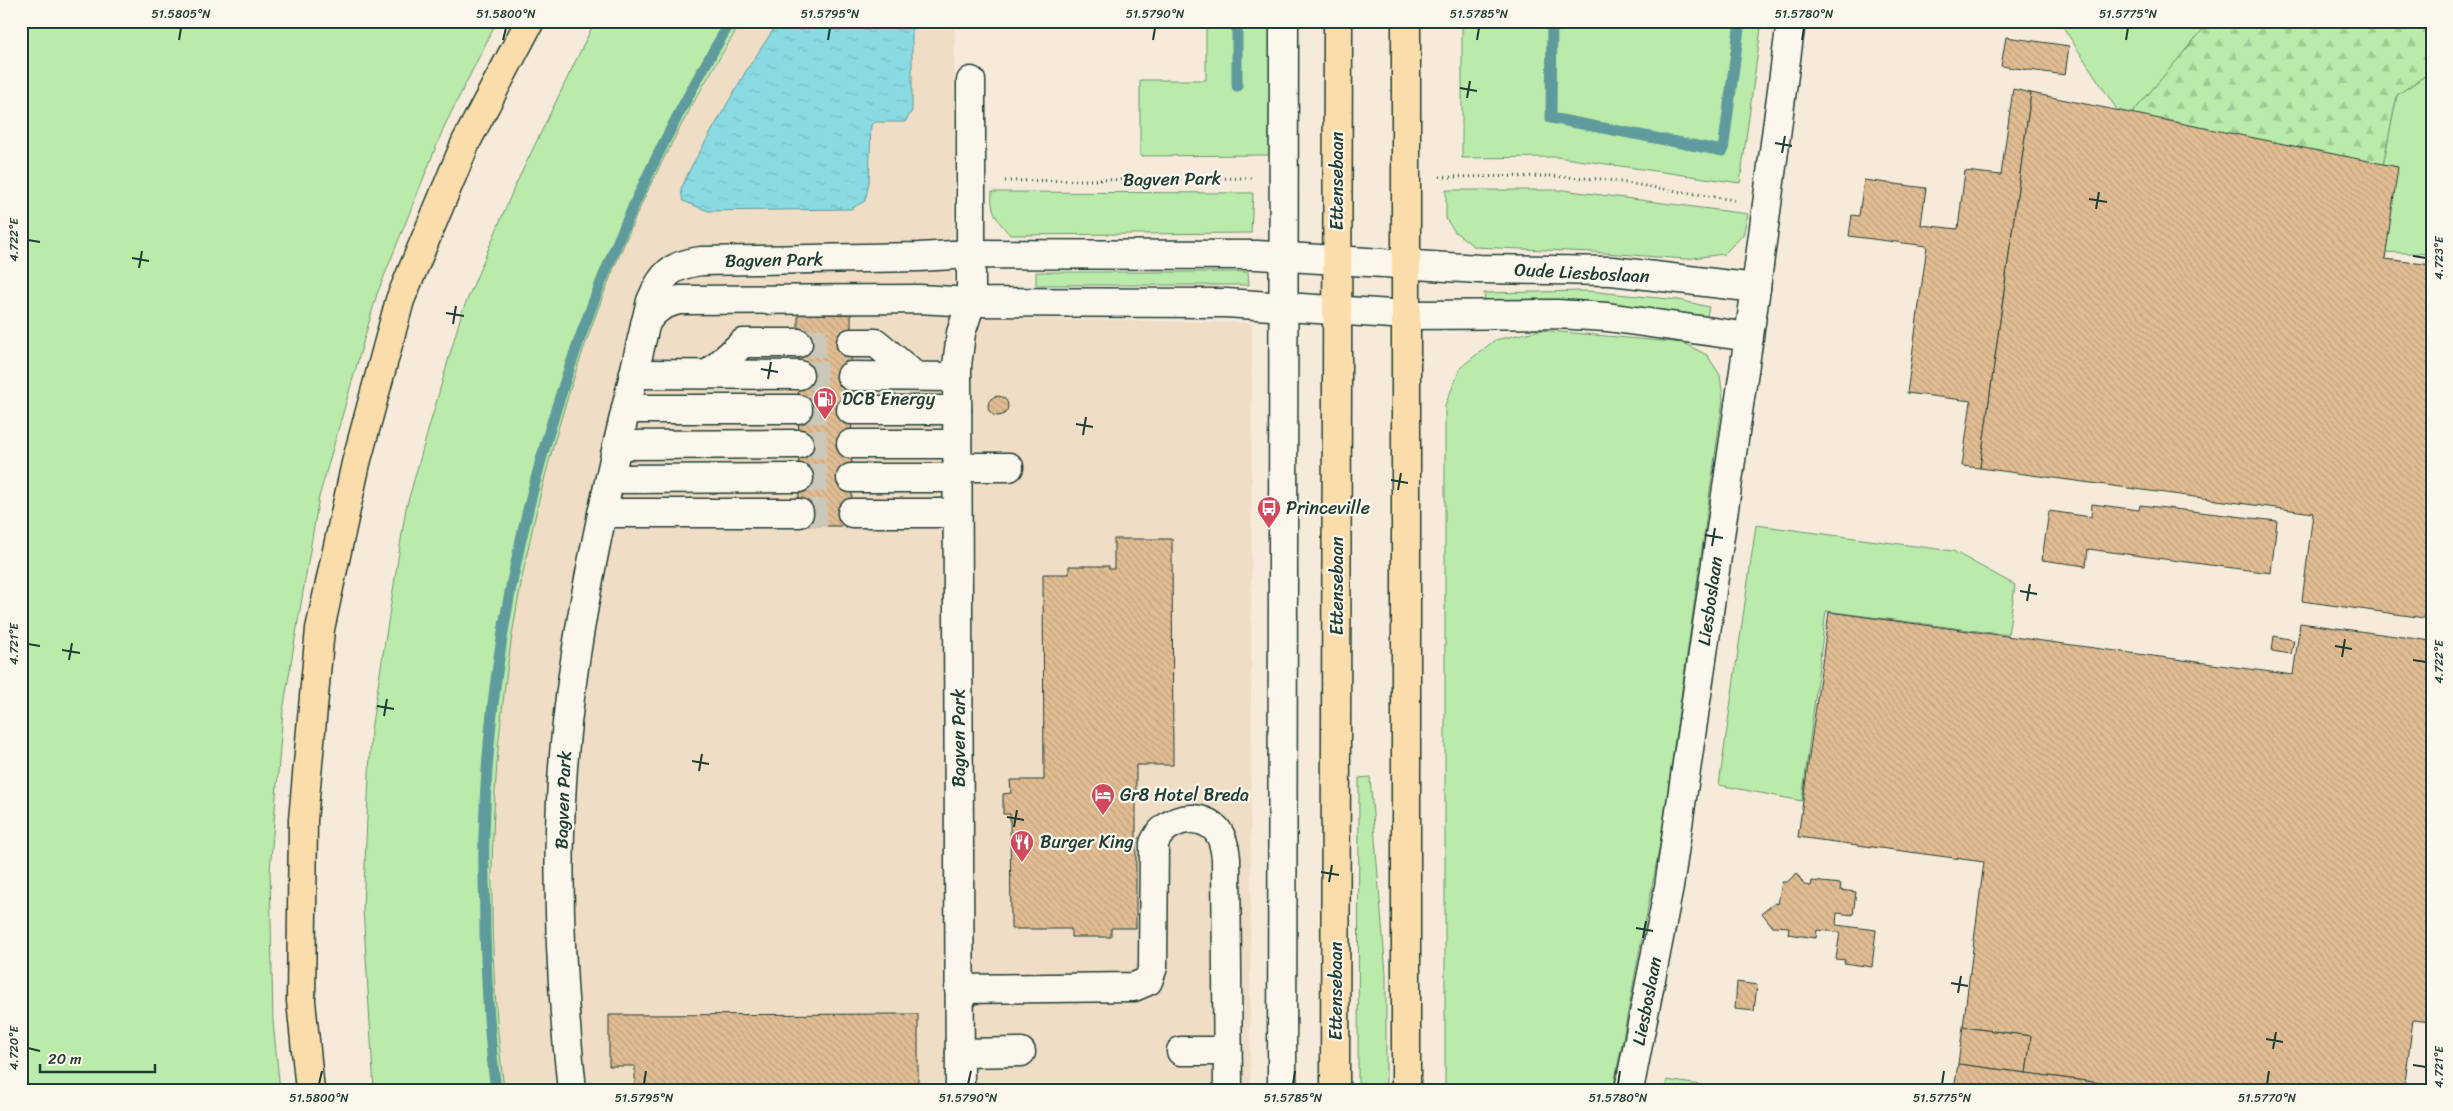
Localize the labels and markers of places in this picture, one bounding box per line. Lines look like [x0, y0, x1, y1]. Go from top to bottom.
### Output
place label: DCB Energy [842, 383, 936, 415]
fuel station icon: DCB Energy [812, 386, 838, 420]
place label: Princeville [1286, 492, 1370, 524]
bus stop icon: Princeville [1256, 495, 1282, 529]
place label: Gr8 Hotel Breda [1120, 779, 1249, 811]
hotel icon: Gr8 Hotel Breda [1090, 782, 1116, 816]
place label: Burger King [1040, 826, 1134, 858]
restaurant icon: Burger King [1009, 829, 1035, 863]

